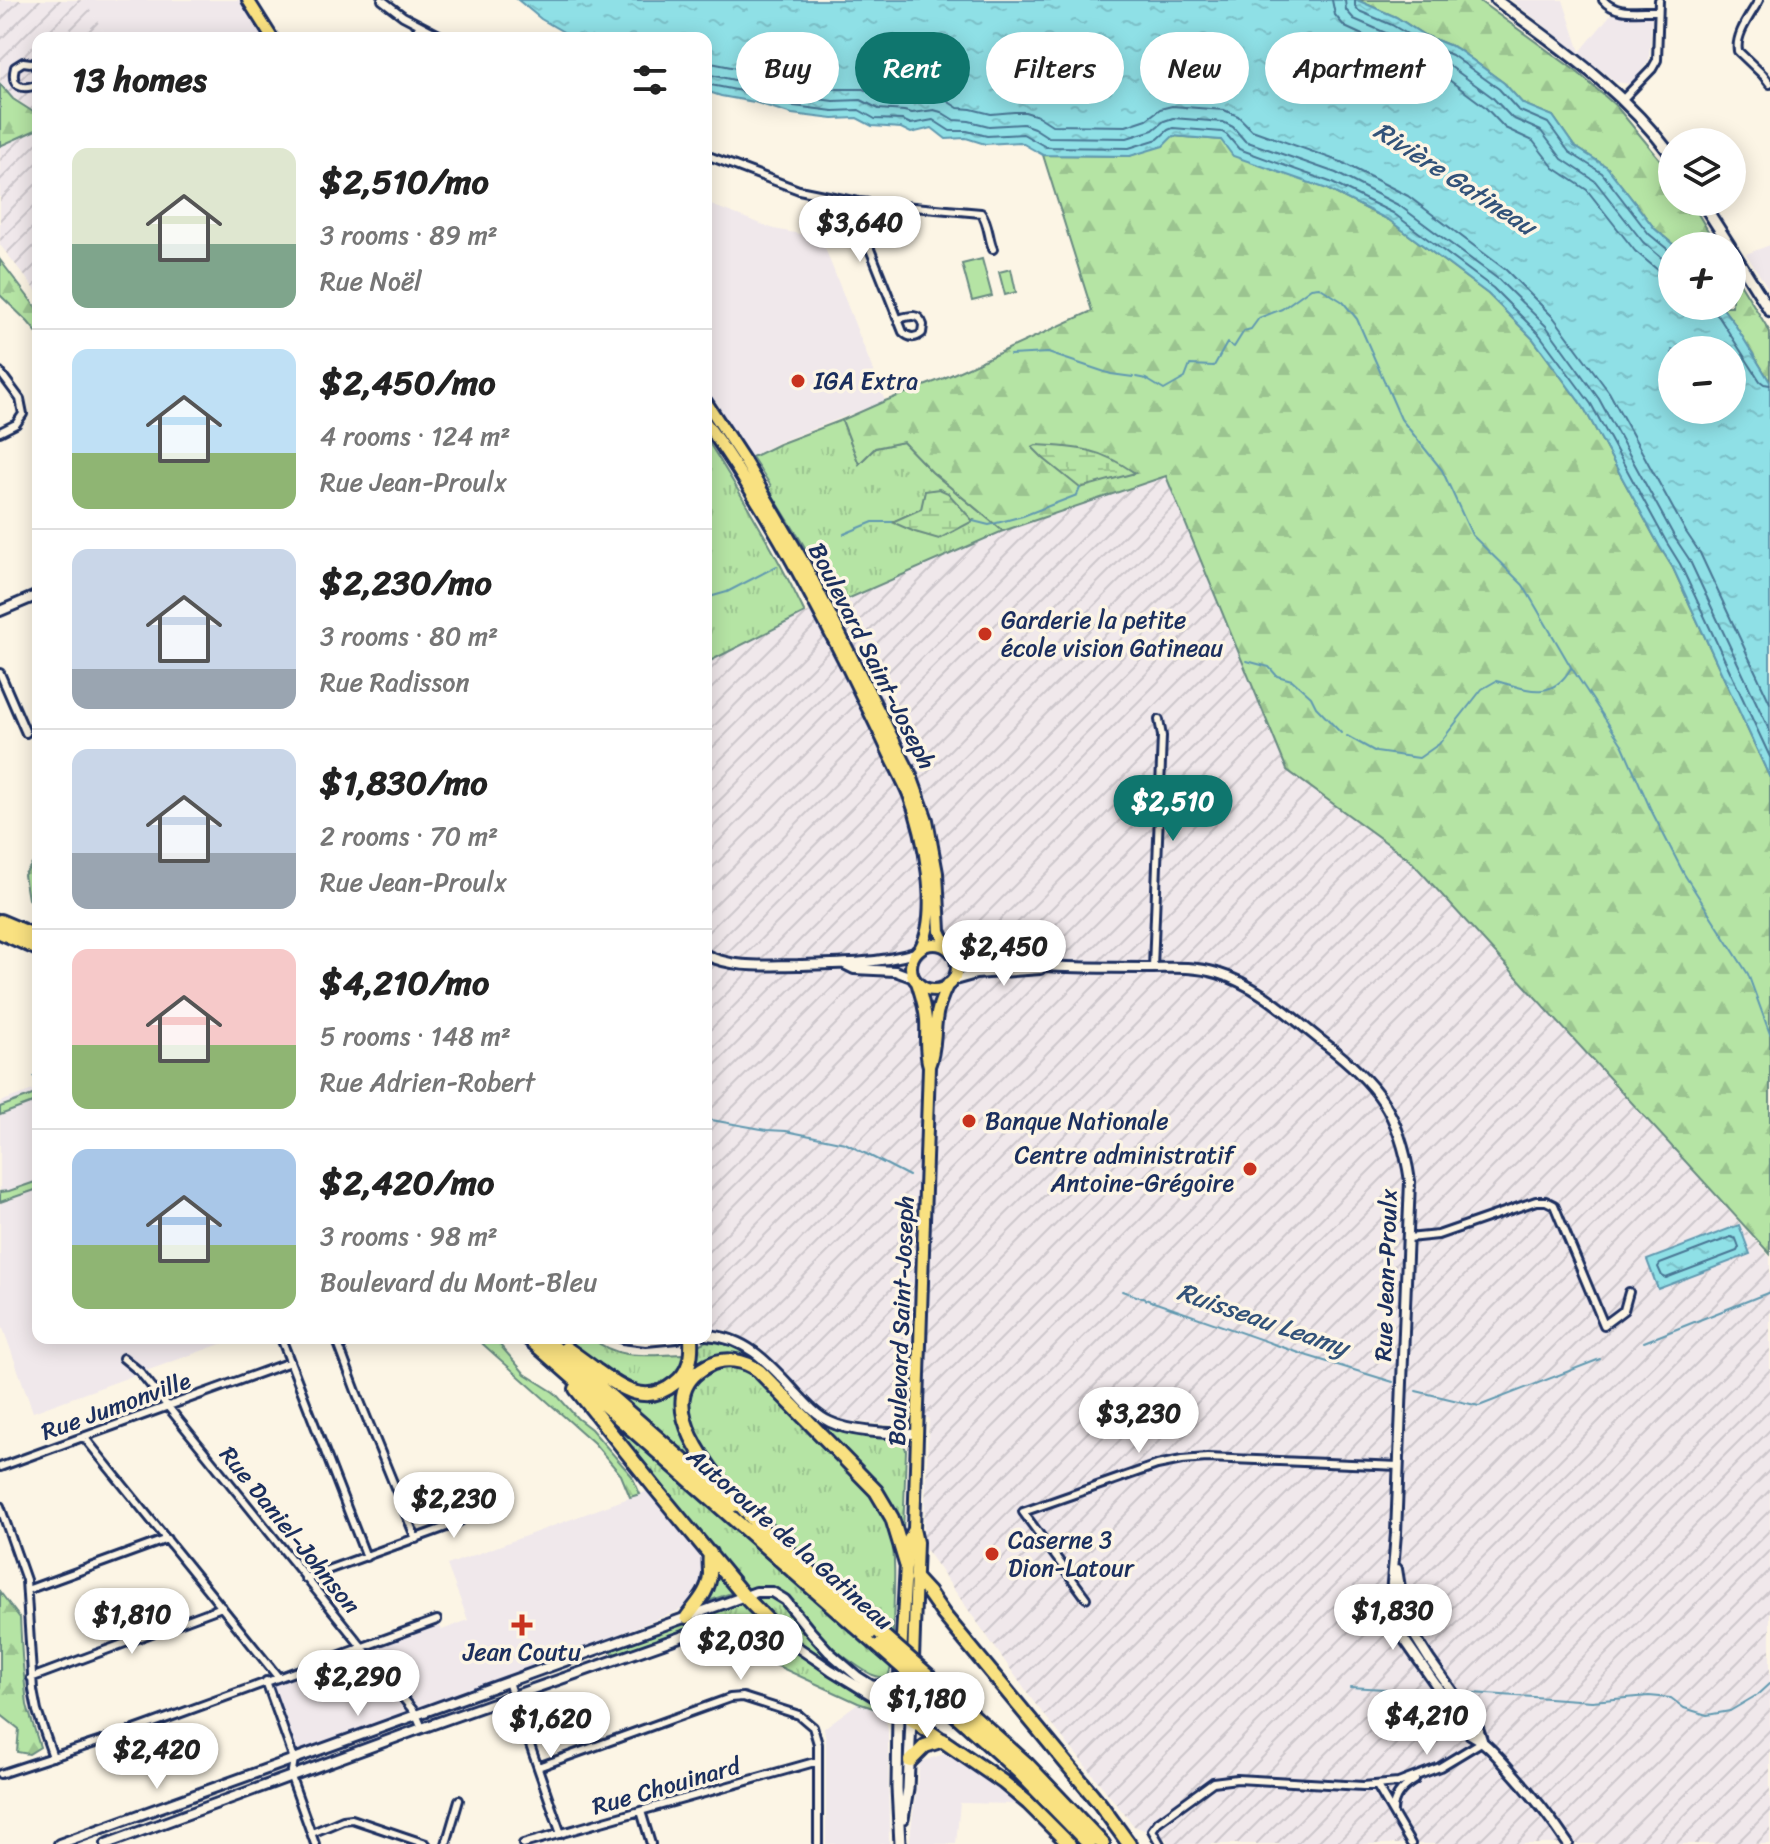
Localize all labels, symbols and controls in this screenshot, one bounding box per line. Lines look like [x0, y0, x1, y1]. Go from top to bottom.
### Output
chip: Buy [736, 32, 839, 104]
chip: Rent [855, 32, 970, 104]
chip: Filters [986, 32, 1124, 104]
chip: New [1140, 32, 1249, 104]
chip: Apartment [1265, 32, 1453, 104]
text: 13 homes [72, 50, 207, 110]
icon: filters [628, 58, 672, 102]
water label: Rivière Gatineau [1364, 108, 1548, 250]
map controls [1658, 128, 1746, 424]
button: layers [1658, 128, 1746, 216]
text: $2,510/mo [320, 152, 489, 212]
icon: home [136, 180, 232, 276]
pin: $3,640 [795, 196, 925, 264]
text: $3,640 [817, 199, 903, 245]
text: 3 rooms · 89 m² [320, 212, 498, 258]
button: + [1658, 232, 1746, 320]
text: Rue Noël [320, 258, 422, 304]
button: − [1658, 336, 1746, 424]
text: $2,450/mo [320, 353, 495, 413]
place label: IGA Extra [813, 360, 918, 402]
marker: IGA Extra [789, 372, 807, 390]
icon: home [136, 381, 232, 477]
text: 4 rooms · 124 m² [320, 413, 511, 459]
text: Rue Jean-Proulx [320, 459, 507, 505]
street label: Boulevard Saint-Joseph [797, 535, 947, 777]
text: $2,230/mo [320, 553, 492, 613]
icon: home [136, 581, 232, 677]
place label: Garderie la petite école vision Gatineau [1001, 599, 1223, 669]
text: 3 rooms · 80 m² [320, 613, 498, 659]
marker: Garderie la petite école vision Gatineau [976, 625, 994, 643]
text: Rue Radisson [320, 659, 469, 705]
text: $1,830/mo [320, 753, 488, 813]
pin: $2,510 [1108, 775, 1238, 843]
text: $2,510 [1132, 778, 1214, 824]
icon: home [136, 781, 232, 877]
text: 2 rooms · 70 m² [320, 813, 498, 859]
text: Rue Jean-Proulx [320, 859, 507, 905]
pin: $2,450 [939, 920, 1069, 988]
text: $2,450 [960, 923, 1048, 969]
text: $4,210/mo [320, 953, 489, 1013]
icon: home [136, 981, 232, 1077]
text: 5 rooms · 148 m² [320, 1013, 511, 1059]
text: Rue Adrien-Robert [320, 1059, 535, 1105]
place label: Banque Nationale [985, 1100, 1169, 1142]
marker: Banque Nationale [960, 1112, 978, 1130]
place label: Centre administratif Antoine-Grégoire [1014, 1134, 1237, 1204]
text: $2,420/mo [320, 1153, 494, 1213]
marker: Centre administratif Antoine-Grégoire [1241, 1160, 1259, 1178]
icon: home [136, 1181, 232, 1277]
street label: Rue Jean-Proulx [1362, 1187, 1410, 1362]
street label: Boulevard Saint-Joseph [876, 1195, 926, 1447]
text: 3 rooms · 98 m² [320, 1213, 498, 1259]
text: Boulevard du Mont-Bleu [320, 1259, 597, 1305]
water label: Ruisseau Leamy [1171, 1268, 1358, 1371]
street label: Rue Jumonville [35, 1359, 197, 1453]
pin: $3,230 [1074, 1387, 1204, 1455]
text: $3,230 [1097, 1390, 1181, 1436]
street label: Rue Daniel-Johnson [208, 1436, 372, 1624]
street label: Autoroute de la Gatineau [676, 1436, 903, 1641]
pin: $2,230 [389, 1472, 519, 1540]
text: $2,230 [411, 1475, 497, 1521]
place label: Caserne 3 Dion-Latour [1008, 1519, 1135, 1589]
marker: Caserne 3 Dion-Latour [983, 1545, 1001, 1563]
pin: $1,830 [1328, 1584, 1458, 1652]
text: $1,830 [1352, 1587, 1434, 1633]
pin: $1,810 [67, 1588, 197, 1656]
text: $1,810 [93, 1591, 171, 1637]
pin: $2,030 [676, 1614, 806, 1682]
marker: Jean Coutu [513, 1616, 531, 1634]
text: $2,030 [698, 1617, 784, 1663]
place label: Jean Coutu [462, 1631, 581, 1673]
pin: $2,290 [293, 1650, 423, 1718]
text: $2,290 [315, 1653, 401, 1699]
pin: $1,180 [862, 1672, 992, 1740]
text: $1,180 [888, 1675, 966, 1721]
pin: $4,210 [1362, 1689, 1492, 1757]
pin: $1,620 [486, 1692, 616, 1760]
text: $4,210 [1385, 1692, 1469, 1738]
text: $1,620 [510, 1695, 592, 1741]
pin: $2,420 [92, 1723, 222, 1791]
text: $2,420 [113, 1726, 201, 1772]
street label: Rue Chouinard [587, 1744, 747, 1827]

